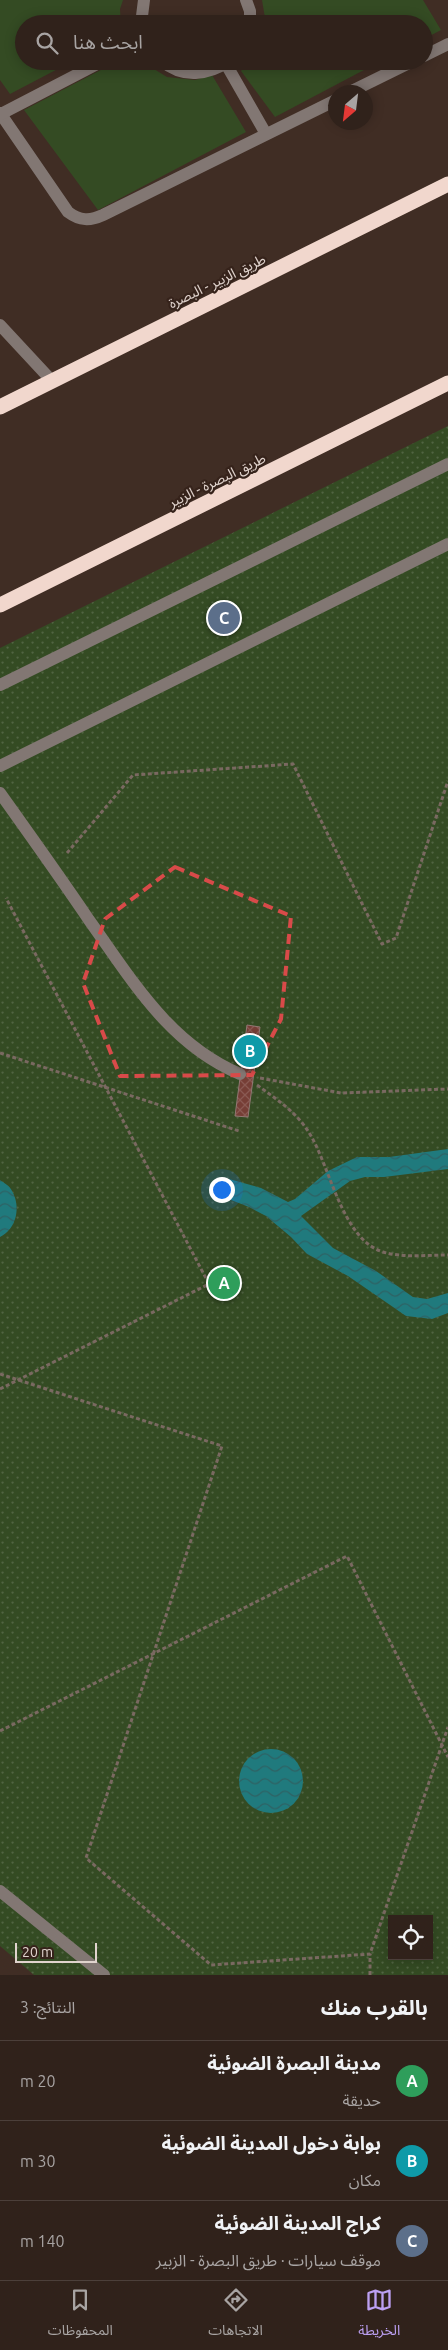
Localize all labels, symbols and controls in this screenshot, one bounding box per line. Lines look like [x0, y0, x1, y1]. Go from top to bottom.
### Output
search box [15, 15, 433, 70]
icon: search [33, 29, 61, 57]
text: ابحث هنا [73, 31, 143, 53]
north arrow [328, 85, 373, 130]
street label: طريق الزبير - البصرة [166, 251, 269, 313]
street label: طريق البصرة - الزبير [165, 450, 269, 513]
pin: C [208, 599, 240, 637]
pin: B [234, 1032, 266, 1070]
your location [209, 1177, 235, 1203]
pin: A [208, 1264, 240, 1302]
map controls [388, 1915, 433, 1960]
button: locate [388, 1915, 433, 1960]
scale bar [15, 1940, 98, 1963]
text: 20 m [22, 1944, 53, 1960]
text: بالقرب منك [321, 1995, 428, 2019]
text: النتائج: 3 [20, 1998, 75, 2016]
text: مدينة البصرة الضوئية [207, 2052, 381, 2074]
text: 20 m [20, 2072, 56, 2090]
text: A [406, 2072, 418, 2090]
text: حديقة [343, 2091, 381, 2109]
text: بوابة دخول المدينة الضوئية [161, 2132, 381, 2154]
text: 30 m [20, 2152, 56, 2170]
text: B [407, 2152, 417, 2170]
text: مكان [349, 2171, 381, 2189]
text: كراج المدينة الضوئية [215, 2212, 381, 2234]
text: 140 m [20, 2232, 65, 2250]
text: C [407, 2232, 417, 2250]
text: موقف سيارات · طريق البصرة - الزبير [156, 2251, 381, 2269]
tab: المحفوظات [48, 2286, 113, 2345]
tab: الاتجاهات [208, 2286, 263, 2345]
tab: الخريطة [358, 2286, 400, 2345]

